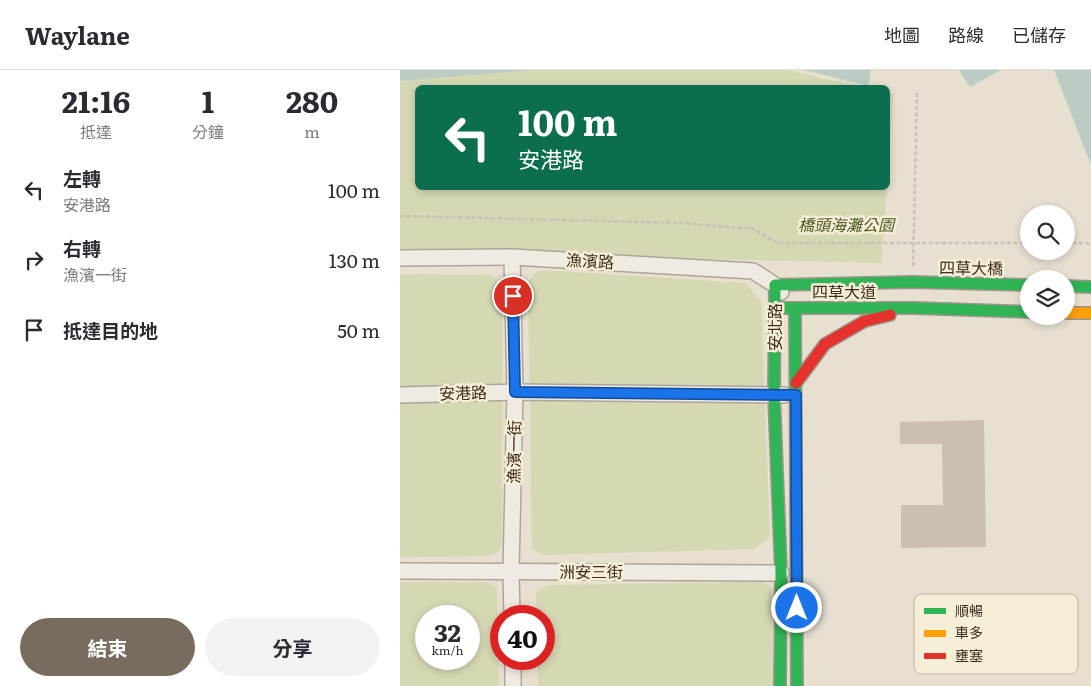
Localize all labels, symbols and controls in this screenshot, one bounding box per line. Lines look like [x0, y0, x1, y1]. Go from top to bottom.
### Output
text: Waylane [25, 17, 130, 52]
text: 地圖 [884, 21, 920, 48]
text: 路線 [948, 21, 984, 48]
text: 已儲存 [1012, 21, 1066, 48]
text: 21:16 [62, 78, 130, 122]
text: 1 [202, 78, 214, 122]
text: 280 [286, 78, 338, 122]
text: 100 m [518, 95, 618, 147]
icon: left [435, 105, 500, 170]
text: 抵達 [80, 119, 112, 143]
text: 分鐘 [192, 119, 224, 143]
text: m [304, 119, 320, 143]
text: 安港路 [518, 142, 584, 175]
text: 左轉 [63, 164, 101, 192]
icon: left [20, 176, 48, 204]
text: 100 m [328, 176, 380, 204]
text: 安港路 [63, 192, 111, 216]
map controls [1020, 205, 1075, 325]
button: search [1020, 205, 1075, 260]
park label: 橋頭海灘公園 [798, 212, 896, 236]
text: 右轉 [63, 234, 101, 262]
icon: right [20, 246, 48, 274]
text: 130 m [329, 246, 380, 274]
street label: 漁濱路 [565, 247, 615, 273]
street label: 四草大橋 [939, 254, 1003, 280]
text: 漁濱一街 [63, 262, 127, 286]
button: layers [1020, 270, 1075, 325]
pin [492, 275, 534, 317]
street label: 四草大道 [812, 279, 876, 303]
icon: arrive [499, 282, 527, 310]
street label: 安北路 [762, 303, 786, 351]
icon: arrive [20, 316, 48, 344]
text: 抵達目的地 [63, 316, 158, 344]
text: 50 m [337, 316, 380, 344]
street label: 安港路 [439, 379, 487, 405]
street label: 漁濱一街 [500, 420, 526, 484]
street label: 洲安三街 [559, 559, 623, 583]
position arrow [770, 581, 822, 633]
legend [914, 594, 1078, 674]
text: 順暢 [955, 600, 983, 620]
speed limit sign: 40 [490, 605, 555, 670]
text: 32 [434, 613, 461, 650]
button: 結束 [20, 618, 195, 676]
button: 分享 [205, 618, 380, 676]
text: 車多 [955, 622, 983, 642]
text: km/h [432, 641, 463, 659]
text: 壅塞 [955, 645, 983, 665]

